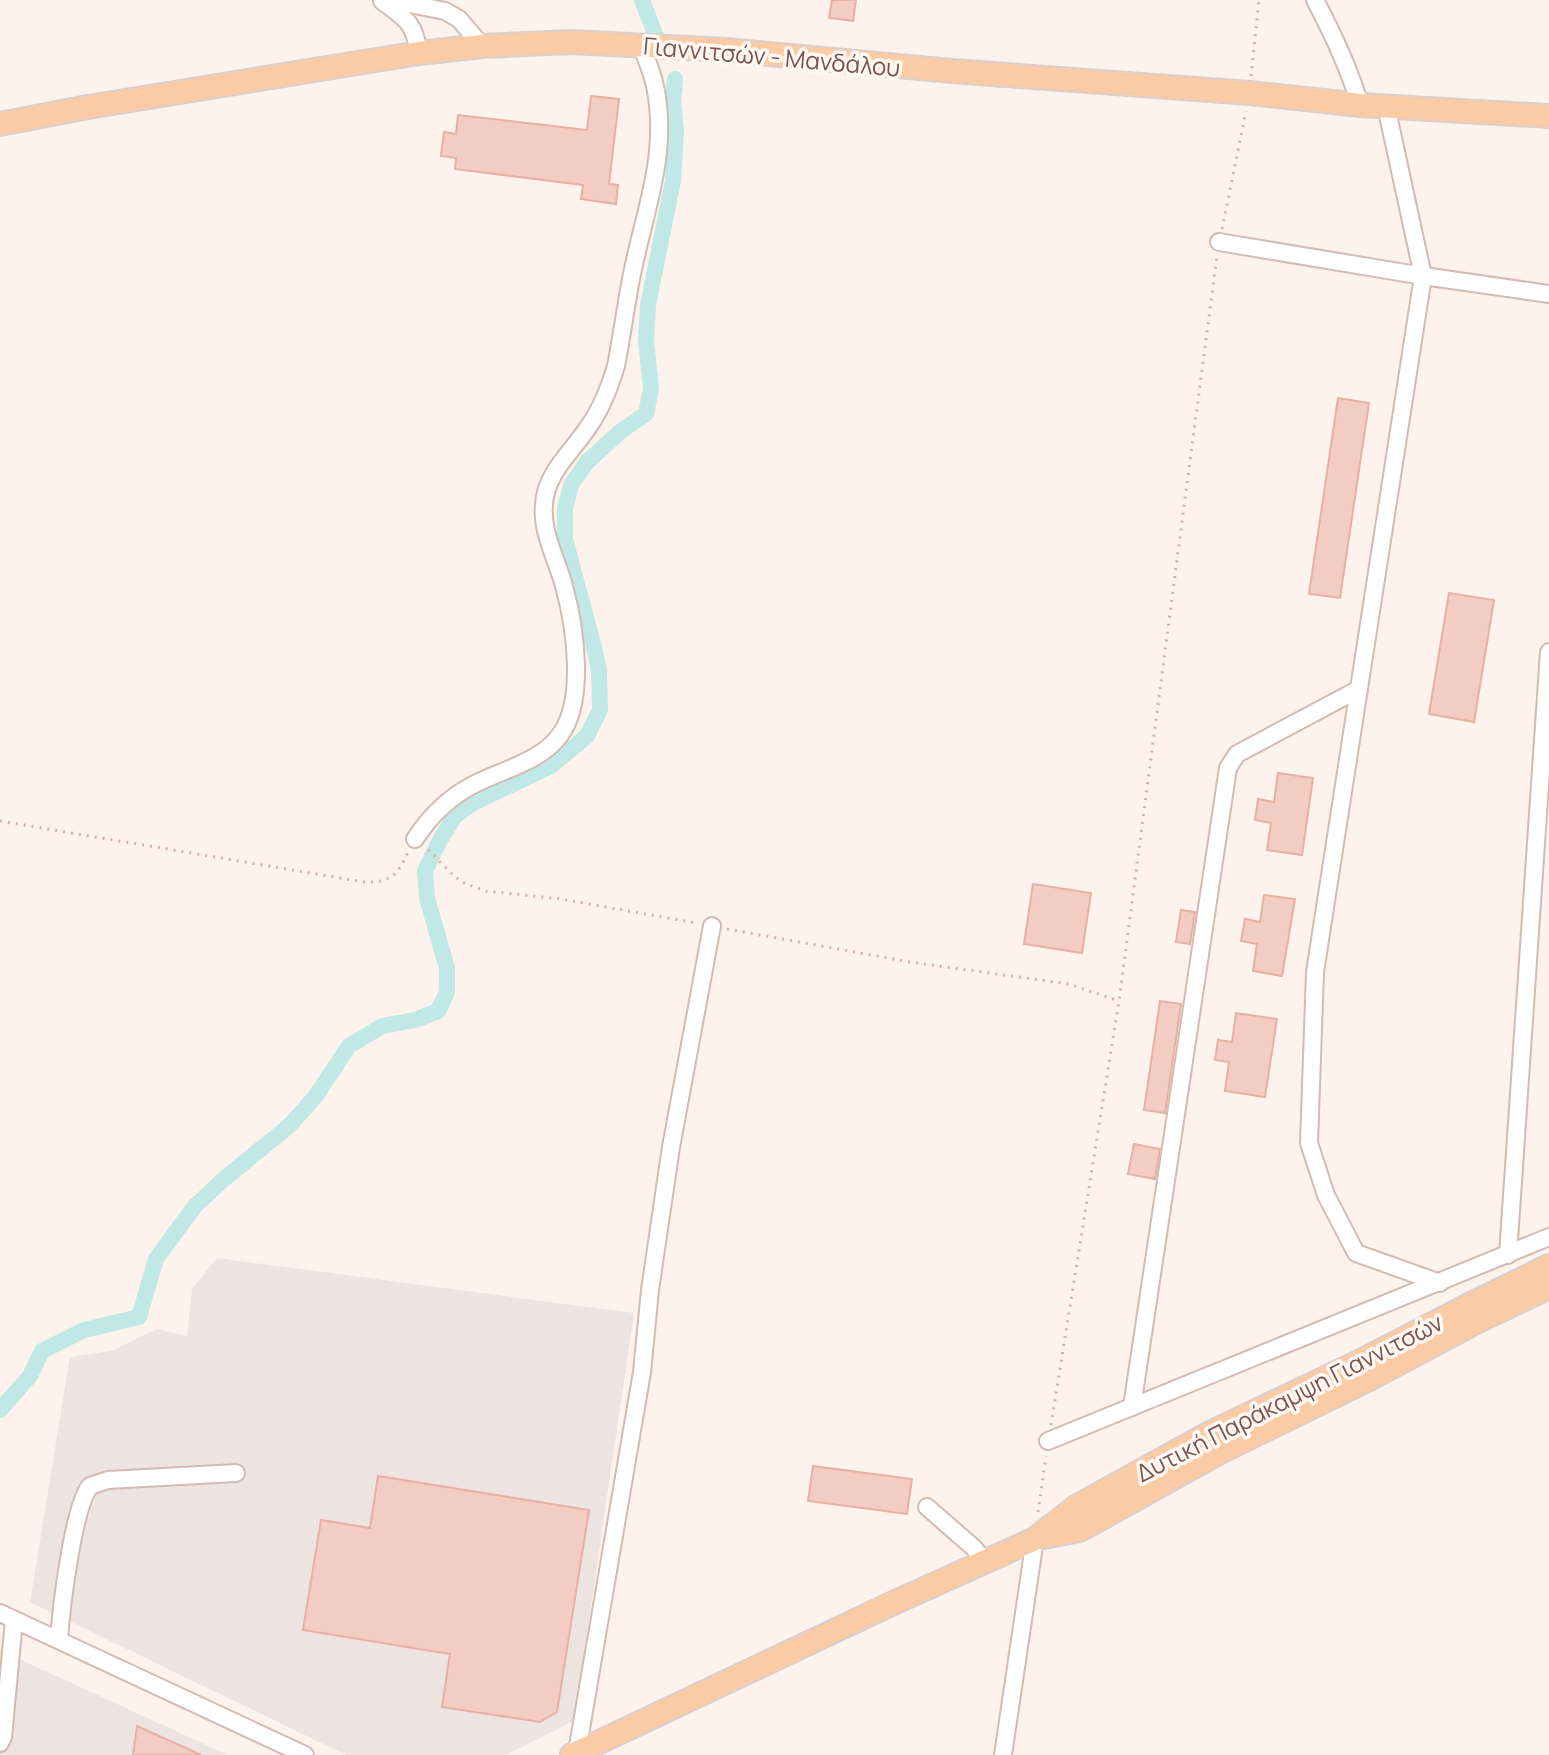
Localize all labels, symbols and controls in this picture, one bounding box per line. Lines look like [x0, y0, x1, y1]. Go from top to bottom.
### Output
street label: Γιαννιτσών - Μανδάλου [642, 28, 902, 84]
street label: Δυτική Παράκαμψη Γιαννιτσών [1130, 1305, 1448, 1489]

